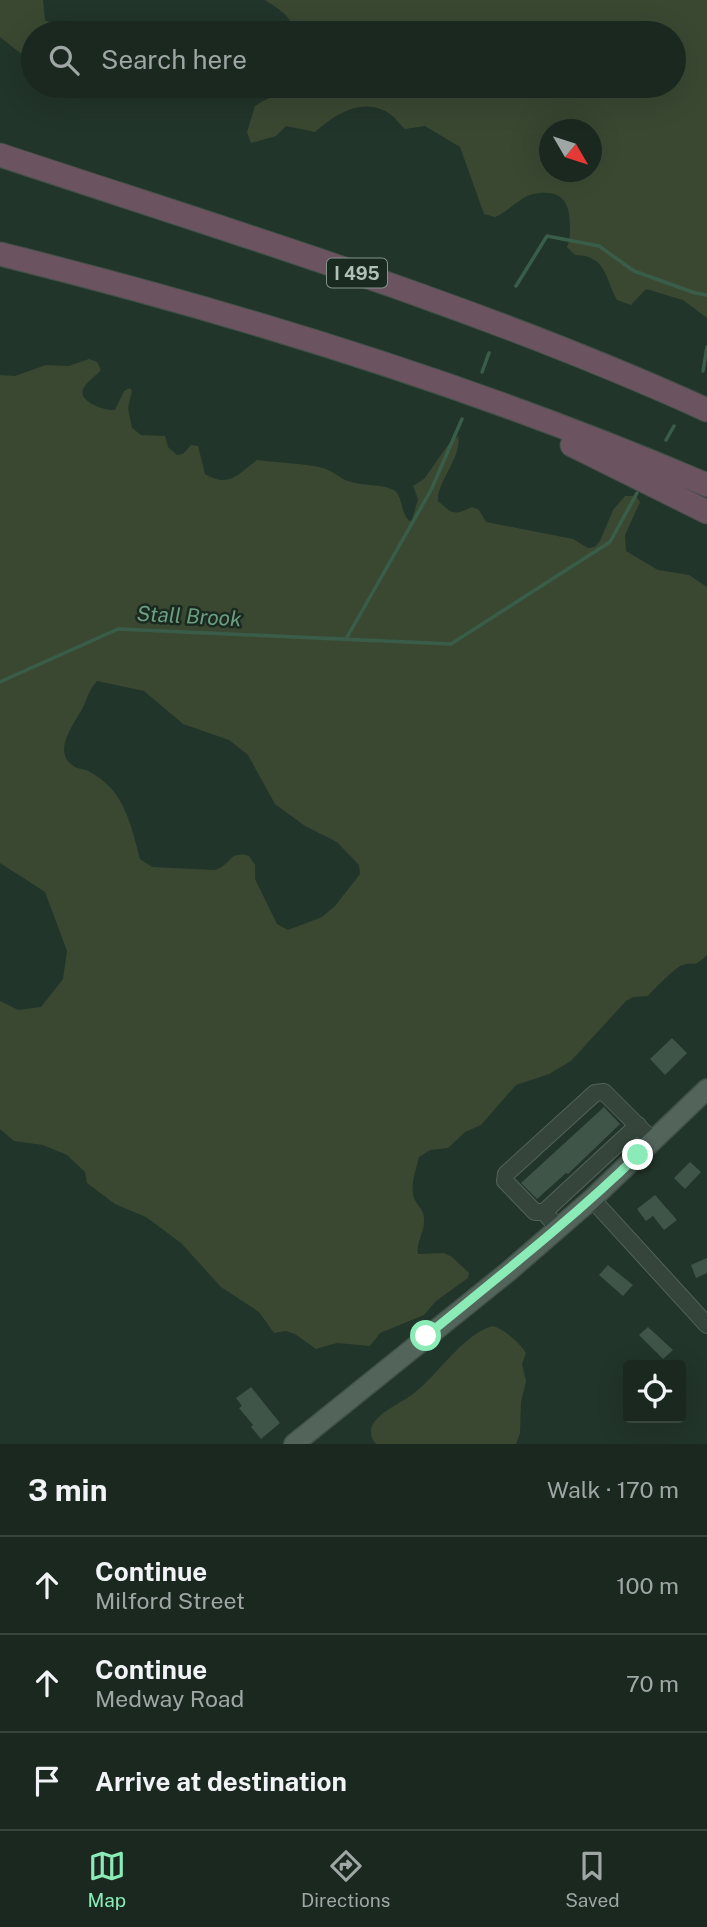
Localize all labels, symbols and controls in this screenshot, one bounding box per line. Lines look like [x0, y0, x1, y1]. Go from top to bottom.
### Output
search box [21, 21, 686, 98]
icon: search [45, 41, 83, 79]
text: Search here [101, 44, 247, 75]
north arrow [539, 119, 602, 182]
road number: I 495 [327, 258, 387, 288]
water label: Stall Brook [136, 601, 243, 631]
route end [622, 1139, 653, 1170]
route start [410, 1320, 441, 1351]
map controls [623, 1360, 686, 1423]
button: locate [623, 1360, 686, 1423]
text: 3 min [28, 1472, 107, 1508]
text: Walk · 170 m [547, 1476, 679, 1503]
text: Continue [95, 1556, 207, 1587]
icon: ahead [28, 1566, 66, 1604]
text: 100 m [616, 1572, 679, 1599]
text: Milford Street [95, 1587, 245, 1614]
text: Continue [95, 1654, 207, 1685]
icon: ahead [28, 1664, 66, 1702]
text: 70 m [626, 1670, 679, 1697]
text: Medway Road [95, 1685, 244, 1712]
icon: arrive [28, 1762, 66, 1800]
text: Arrive at destination [95, 1766, 347, 1797]
tab: Map [87, 1847, 126, 1911]
tab: Directions [301, 1847, 390, 1911]
tab: Saved [565, 1847, 620, 1911]

